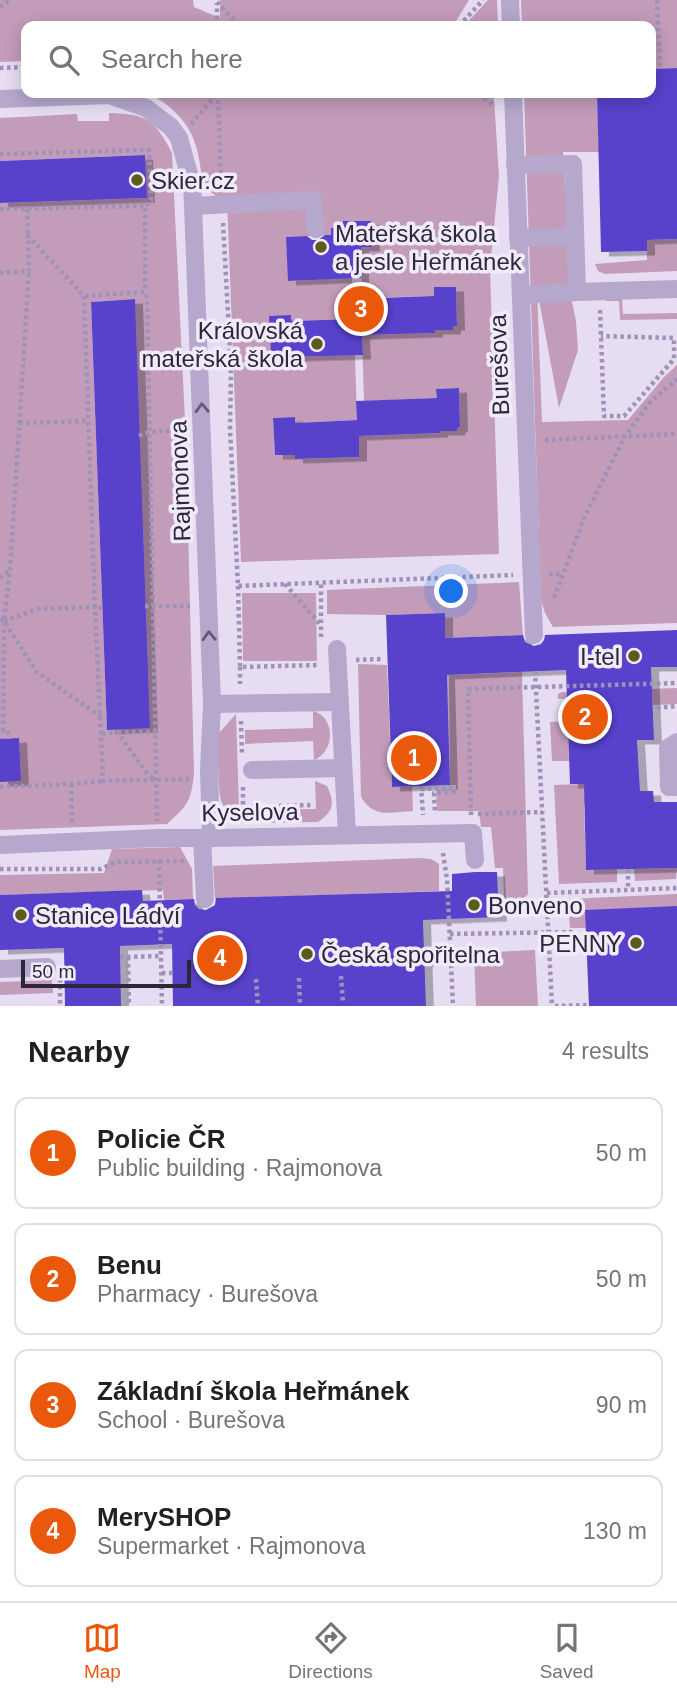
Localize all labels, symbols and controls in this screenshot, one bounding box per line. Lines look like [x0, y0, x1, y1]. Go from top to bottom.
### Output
search box [21, 21, 656, 98]
icon: search [45, 41, 83, 79]
text: Search here [101, 44, 243, 74]
place label: Skier.cz [151, 167, 235, 194]
marker: Skier.cz [129, 172, 145, 188]
place label: Mateřská škola a jesle Heřmánek [335, 220, 523, 275]
marker: Mateřská škola a jesle Heřmánek [313, 239, 329, 255]
pin: 3 [338, 283, 384, 335]
street label: Burešova [484, 313, 514, 416]
place label: Královská mateřská škola [142, 317, 304, 372]
marker: Královská mateřská škola [309, 336, 325, 352]
one-way arrow [194, 403, 209, 414]
street label: Rajmonova [164, 419, 196, 542]
your location [434, 574, 468, 608]
one-way arrow [202, 630, 217, 641]
place label: I-tel [580, 643, 620, 670]
marker: I-tel [626, 648, 642, 664]
pin: 2 [562, 691, 608, 743]
pin: 1 [391, 732, 437, 784]
street label: Kyselova [201, 798, 300, 826]
place label: Bonveno [488, 892, 583, 919]
marker: Bonveno [466, 897, 482, 913]
place label: Stanice Ládví [35, 902, 181, 929]
marker: Stanice Ládví [13, 907, 29, 923]
place label: PENNY [539, 930, 622, 957]
pin: 4 [197, 932, 243, 984]
marker: PENNY [628, 935, 644, 951]
place label: Česká spořitelna [321, 941, 500, 968]
marker: Česká spořitelna [299, 946, 315, 962]
scale bar [21, 957, 191, 989]
text: 50 m [32, 961, 74, 982]
text: Nearby [28, 1035, 130, 1068]
text: 4 results [562, 1038, 649, 1064]
text: Policie ČR [97, 1124, 226, 1154]
text: 1 [47, 1140, 59, 1166]
text: 50 m [596, 1140, 647, 1166]
text: Public building · Rajmonova [97, 1155, 382, 1181]
text: Benu [97, 1250, 162, 1280]
text: 2 [47, 1266, 59, 1292]
text: 50 m [596, 1266, 647, 1292]
text: Pharmacy · Burešova [97, 1281, 318, 1307]
text: Základní škola Heřmánek [97, 1376, 409, 1406]
text: 3 [47, 1392, 59, 1418]
text: 90 m [596, 1392, 647, 1418]
text: School · Burešova [97, 1407, 285, 1433]
text: MerySHOP [97, 1502, 231, 1532]
text: 4 [47, 1518, 59, 1544]
text: 130 m [583, 1518, 647, 1544]
text: Supermarket · Rajmonova [97, 1533, 365, 1559]
tab: Map [83, 1619, 121, 1683]
tab: Directions [288, 1619, 373, 1683]
tab: Saved [540, 1619, 594, 1683]

